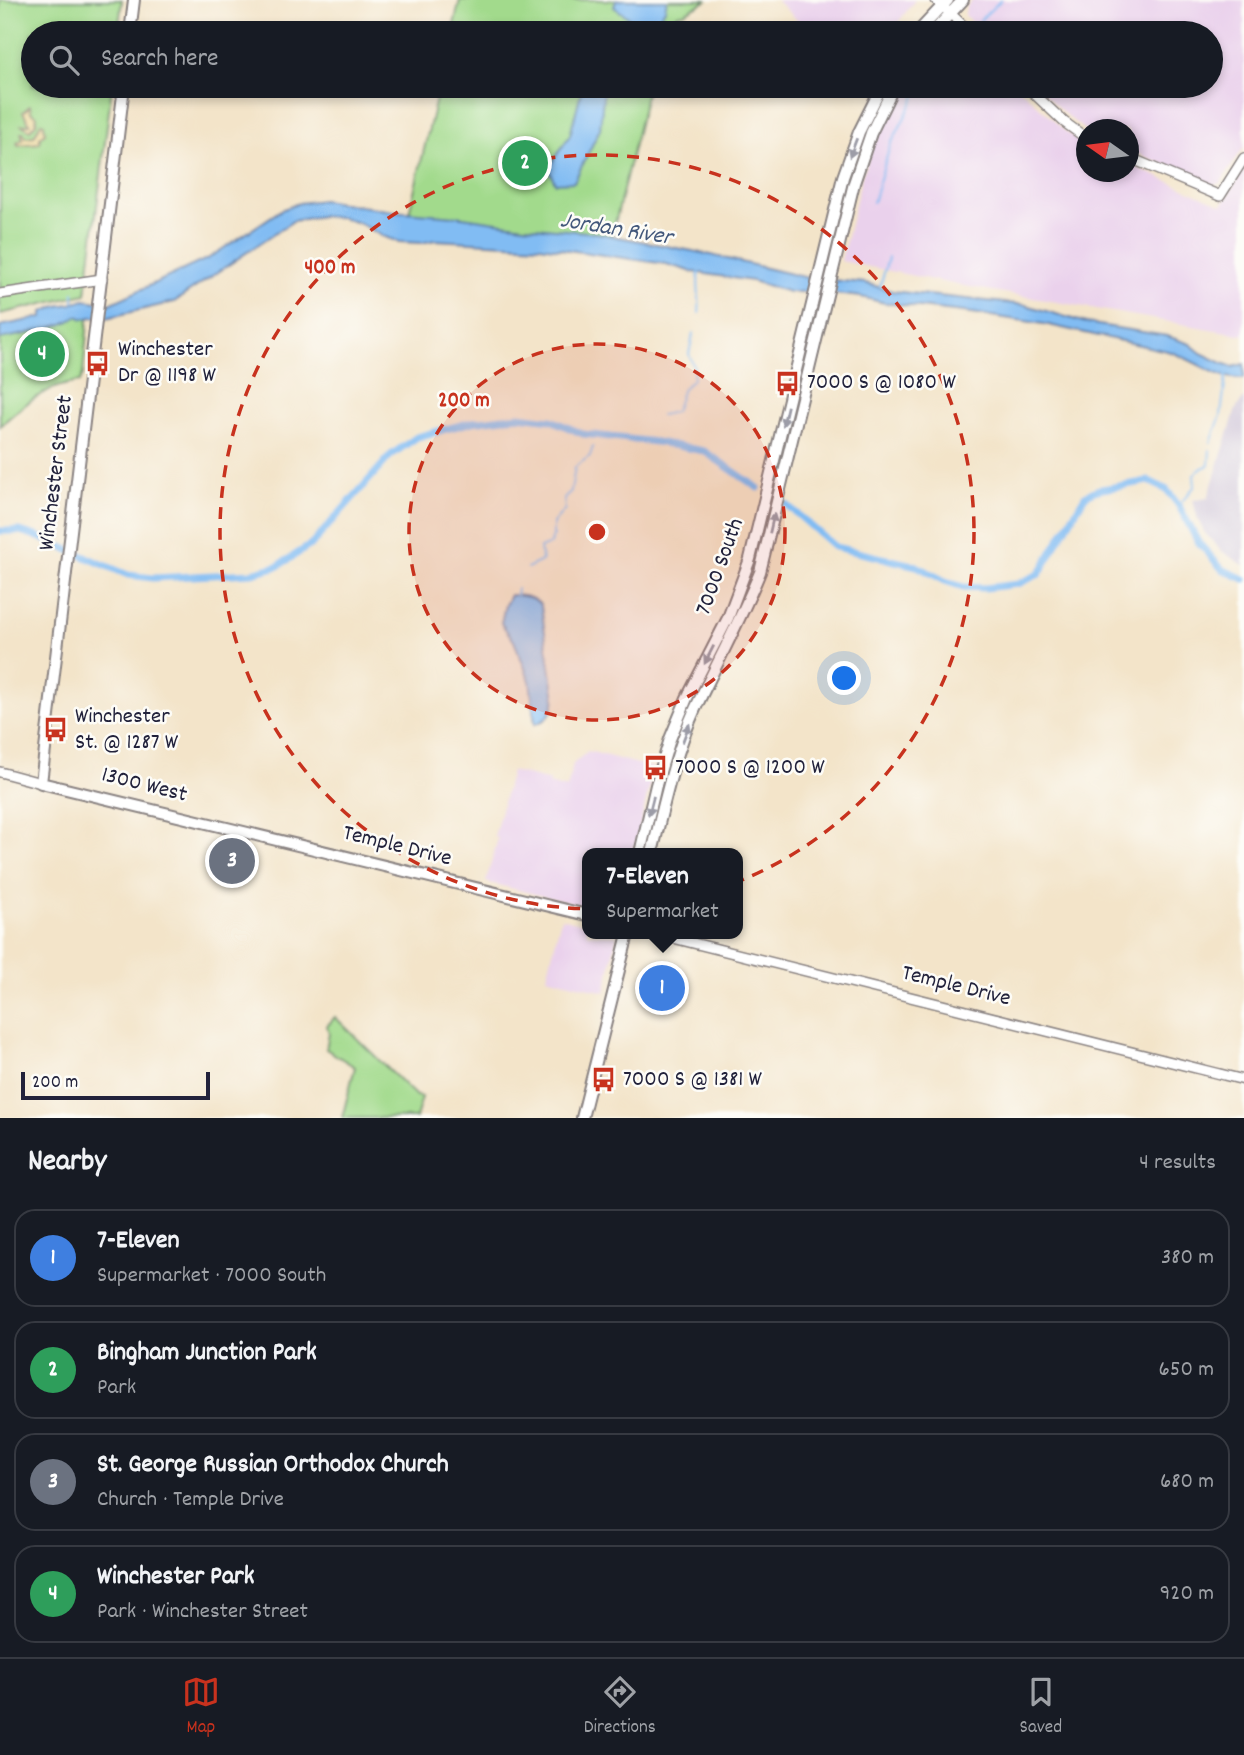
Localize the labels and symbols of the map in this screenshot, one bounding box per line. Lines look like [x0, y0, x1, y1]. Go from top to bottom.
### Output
north arrow [1076, 119, 1139, 182]
pin: 2 [502, 137, 548, 189]
one-way arrow [847, 137, 858, 158]
water label: Jordan River [558, 204, 678, 256]
text: 400 m [305, 254, 355, 284]
pin: 4 [19, 328, 65, 380]
place label: Winchester Dr @ 1198 W [118, 334, 216, 393]
bus stop icon: Winchester Dr @ 1198 W [84, 349, 112, 377]
place label: 7000 S @ 1080 W [807, 367, 956, 400]
bus stop icon: 7000 S @ 1080 W [773, 369, 801, 397]
text: 200 m [438, 387, 490, 417]
street label: Winchester Street [31, 394, 83, 552]
one-way arrow [780, 405, 791, 427]
one-way arrow [767, 512, 778, 534]
street label: 7000 South [688, 514, 754, 620]
centre of rings [585, 520, 609, 544]
one-way arrow [703, 645, 714, 665]
your location [827, 661, 861, 695]
place label: Winchester St. @ 1287 W [75, 701, 179, 760]
bus stop icon: Winchester St. @ 1287 W [41, 716, 69, 744]
one-way arrow [680, 722, 691, 743]
place label: 7000 S @ 1200 W [675, 752, 825, 785]
bus stop icon: 7000 S @ 1200 W [641, 754, 669, 782]
street label: 1300 West [98, 759, 190, 813]
one-way arrow [645, 795, 656, 817]
street label: Temple Drive [339, 818, 455, 876]
pin: 3 [209, 835, 255, 887]
street label: Temple Drive [898, 958, 1014, 1016]
pin: 1 [639, 962, 685, 1014]
place label: 7000 S @ 1381 W [623, 1064, 763, 1097]
bus stop icon: 7000 S @ 1381 W [589, 1066, 617, 1094]
scale bar [21, 1069, 210, 1101]

